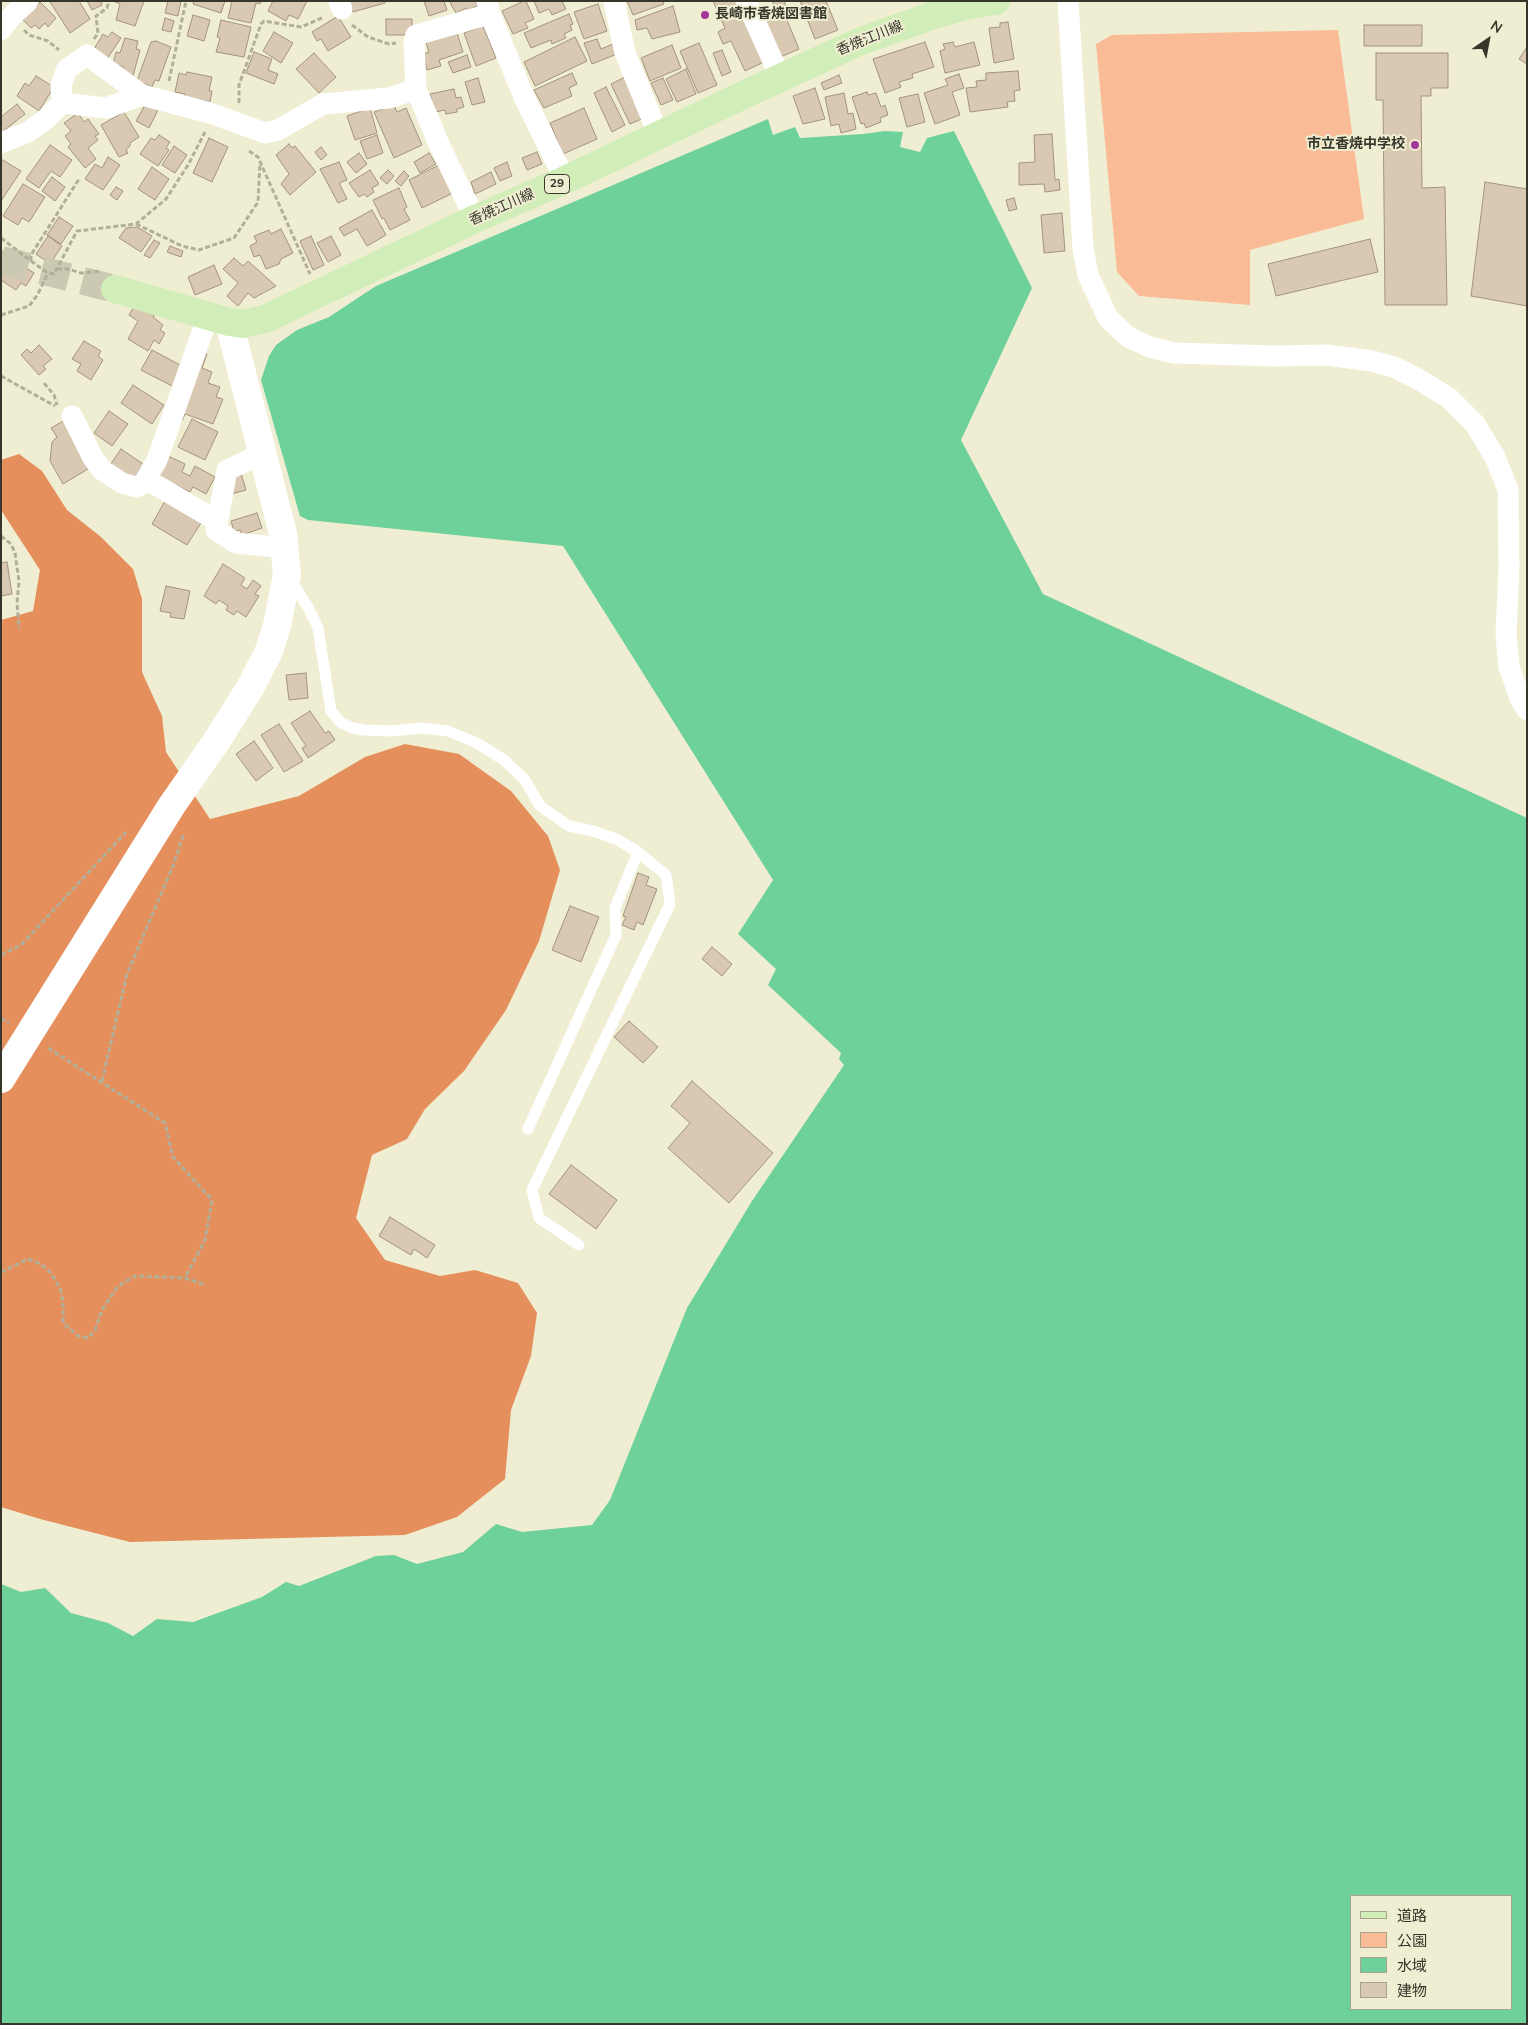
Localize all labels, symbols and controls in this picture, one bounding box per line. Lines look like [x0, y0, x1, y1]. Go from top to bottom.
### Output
place label: 長崎市香焼図書館 [715, 7, 827, 23]
marker: 長崎市香焼図書館 [699, 9, 711, 21]
north arrow [1463, 15, 1513, 65]
text: N [1487, 16, 1506, 38]
street label: 香焼江川線 [834, 18, 906, 60]
place label: 市立香焼中学校 [1307, 137, 1405, 153]
marker: 市立香焼中学校 [1409, 139, 1421, 151]
road number: 29 [544, 174, 570, 193]
street label: 香焼江川線 [467, 186, 537, 230]
legend [1350, 1895, 1513, 2010]
text: 道路 [1397, 1906, 1427, 1926]
text: 公園 [1397, 1931, 1427, 1951]
text: 水域 [1397, 1956, 1427, 1976]
text: 建物 [1397, 1981, 1427, 2001]

